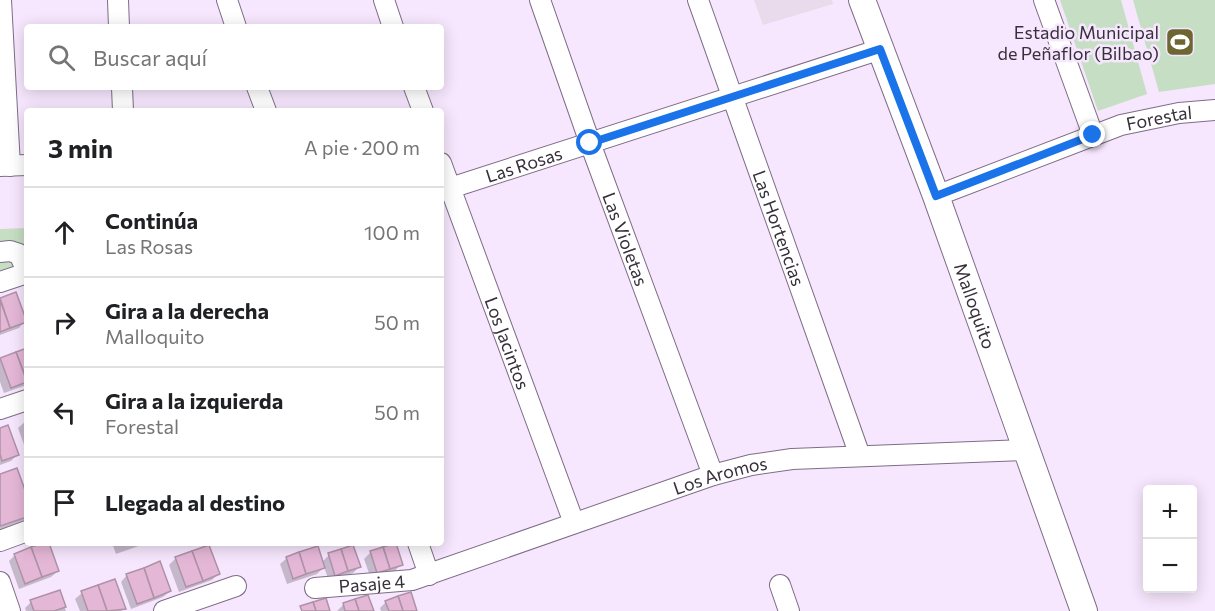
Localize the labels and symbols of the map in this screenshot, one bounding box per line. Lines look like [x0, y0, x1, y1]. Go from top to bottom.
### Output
place label: Estadio Municipal de Peñaflor (Bilbao) [998, 21, 1159, 64]
sports icon: Estadio Municipal de Peñaflor (Bilbao) [1164, 26, 1196, 58]
street label: Forestal [1124, 101, 1193, 135]
route end [1079, 121, 1105, 147]
route start [576, 129, 602, 155]
street label: Las Rosas [483, 142, 565, 187]
street label: Las Hortencias [748, 167, 810, 289]
street label: Las Violetas [598, 189, 653, 289]
street label: Malloquito [950, 260, 1001, 352]
street label: Los Jacintos [480, 294, 535, 392]
street label: Los Aromos [670, 452, 769, 499]
street label: Pasaje 4 [338, 570, 406, 597]

